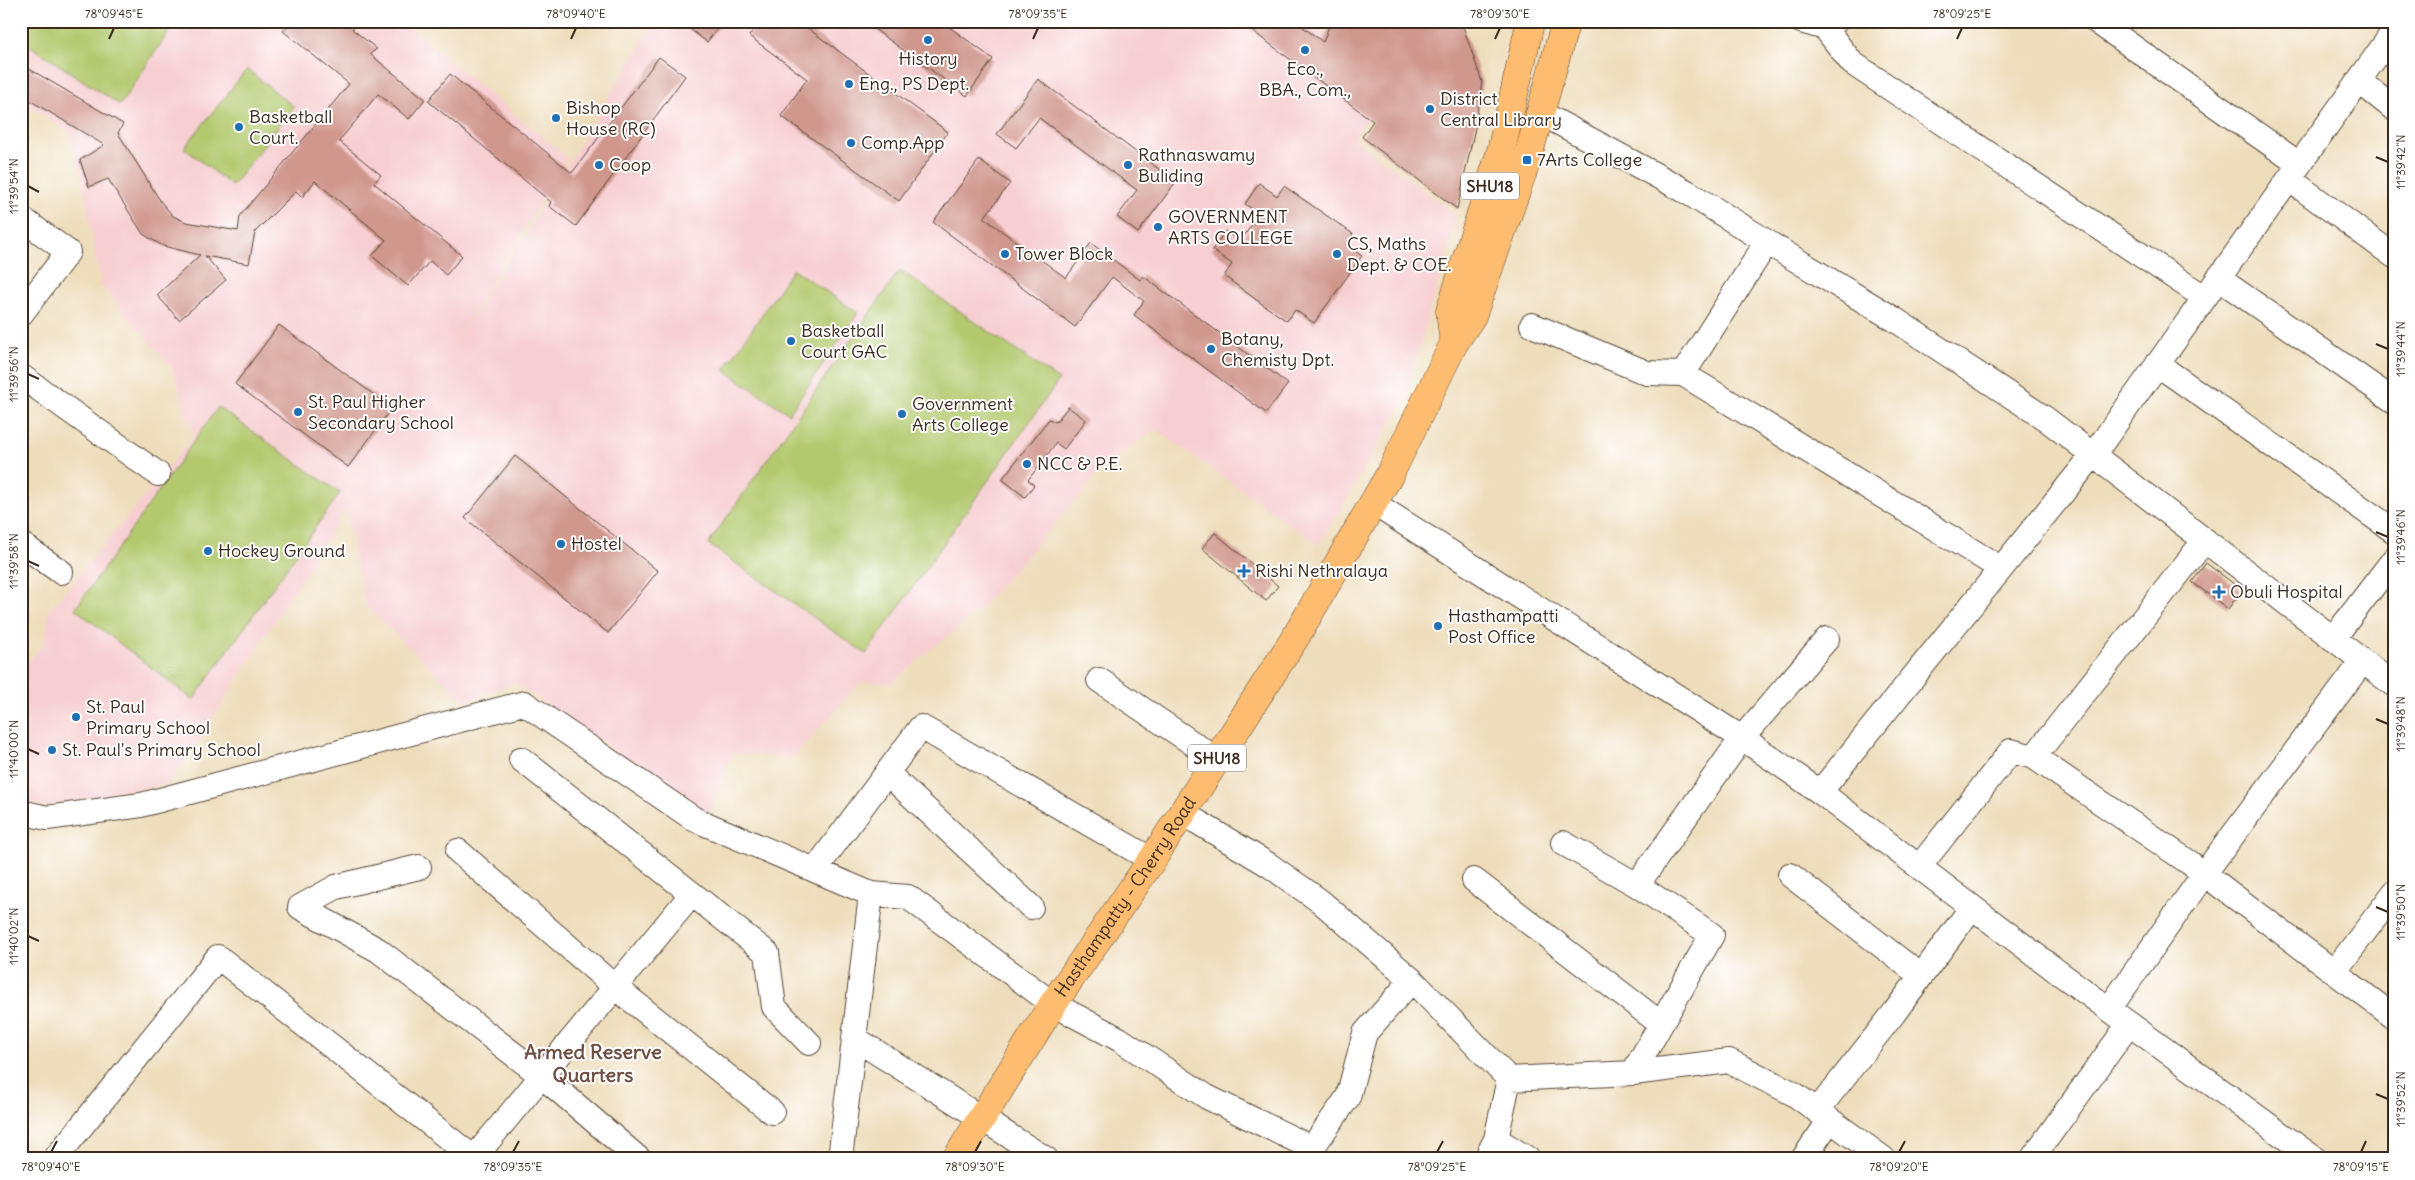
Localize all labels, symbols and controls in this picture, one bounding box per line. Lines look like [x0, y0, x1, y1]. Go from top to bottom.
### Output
text: 78°09'45"E [85, 6, 143, 21]
text: 78°09'40"E [546, 6, 606, 21]
text: 78°09'35"E [1009, 6, 1067, 21]
text: 78°09'30"E [1470, 6, 1530, 21]
text: 78°09'25"E [1933, 6, 1991, 21]
marker: History [922, 34, 934, 46]
marker: Eco., BBA., Com., [1299, 44, 1311, 56]
place label: History [899, 47, 957, 70]
place label: Eco., BBA., Com., [1259, 57, 1351, 101]
place label: Eng., PS Dept. [859, 72, 969, 95]
marker: Eng., PS Dept. [843, 78, 855, 90]
place label: District Central Library [1440, 87, 1562, 131]
place label: Bishop House (RC) [566, 96, 656, 140]
marker: District Central Library [1424, 103, 1436, 115]
place label: Basketball Court. [249, 105, 332, 149]
marker: Bishop House (RC) [550, 112, 562, 124]
marker: Basketball Court. [233, 121, 245, 133]
place label: Comp.App [861, 131, 945, 154]
text: 11°39'42"N [2393, 134, 2408, 190]
marker: Comp.App [845, 137, 857, 149]
place label: Rathnaswamy Buliding [1138, 143, 1255, 187]
place label: 7Arts College [1537, 148, 1642, 171]
place label: Coop [609, 153, 651, 176]
marker: 7Arts College [1521, 154, 1533, 166]
text: 11°39'54"N [6, 158, 21, 214]
marker: Coop [593, 159, 605, 171]
marker: Rathnaswamy Buliding [1122, 159, 1134, 171]
road number: SHU18 [1461, 172, 1519, 200]
place label: GOVERNMENT ARTS COLLEGE [1168, 205, 1293, 249]
marker: GOVERNMENT ARTS COLLEGE [1152, 221, 1164, 233]
place label: CS, Maths Dept. & COE. [1347, 232, 1451, 276]
place label: Tower Block [1015, 242, 1113, 265]
marker: Tower Block [999, 248, 1011, 260]
marker: CS, Maths Dept. & COE. [1331, 248, 1343, 260]
place label: Basketball Court GAC [801, 319, 888, 363]
text: 11°39'44"N [2393, 321, 2408, 377]
place label: Botany, Chemisty Dpt. [1221, 327, 1334, 371]
marker: Basketball Court GAC [785, 335, 797, 347]
marker: Botany, Chemisty Dpt. [1205, 343, 1217, 355]
text: 11°39'56"N [6, 346, 21, 402]
place label: St. Paul Higher Secondary School [308, 390, 454, 434]
place label: Government Arts College [912, 392, 1013, 436]
marker: St. Paul Higher Secondary School [292, 406, 304, 418]
marker: Government Arts College [896, 408, 908, 420]
place label: NCC & P.E. [1037, 452, 1122, 475]
marker: NCC & P.E. [1021, 458, 1033, 470]
text: 11°39'46"N [2393, 509, 2408, 565]
place label: Hostel [571, 532, 622, 555]
text: 11°39'58"N [6, 533, 21, 589]
marker: Hostel [555, 538, 567, 550]
place label: Hockey Ground [218, 539, 346, 562]
marker: Hockey Ground [202, 545, 214, 557]
place label: Rishi Nethralaya [1255, 559, 1388, 582]
marker: Rishi Nethralaya [1237, 564, 1251, 578]
place label: Obuli Hospital [2230, 580, 2343, 603]
marker: Obuli Hospital [2212, 585, 2226, 599]
place label: Hasthampatti Post Office [1448, 604, 1559, 648]
marker: Hasthampatti Post Office [1432, 620, 1444, 632]
place label: St. Paul Primary School [86, 695, 210, 739]
text: 11°39'48"N [2393, 696, 2408, 752]
marker: St. Paul Primary School [70, 711, 82, 723]
text: 11°40'00"N [6, 720, 21, 778]
place label: St. Paul's Primary School [62, 738, 261, 761]
marker: St. Paul's Primary School [46, 744, 58, 756]
road number: SHU18 [1188, 744, 1246, 771]
street label: Hasthampatty - Cherry Road [1049, 792, 1201, 1001]
text: 11°39'50"N [2393, 884, 2408, 940]
text: 11°40'02"N [6, 907, 21, 965]
district label: Armed Reserve Quarters [524, 1039, 662, 1087]
text: 11°39'52"N [2393, 1071, 2408, 1127]
text: 78°09'40"E [21, 1159, 81, 1174]
text: 78°09'35"E [484, 1159, 542, 1174]
text: 78°09'30"E [945, 1159, 1005, 1174]
text: 78°09'25"E [1408, 1159, 1466, 1174]
text: 78°09'20"E [1869, 1159, 1929, 1174]
text: 78°09'15"E [2333, 1159, 2389, 1174]

